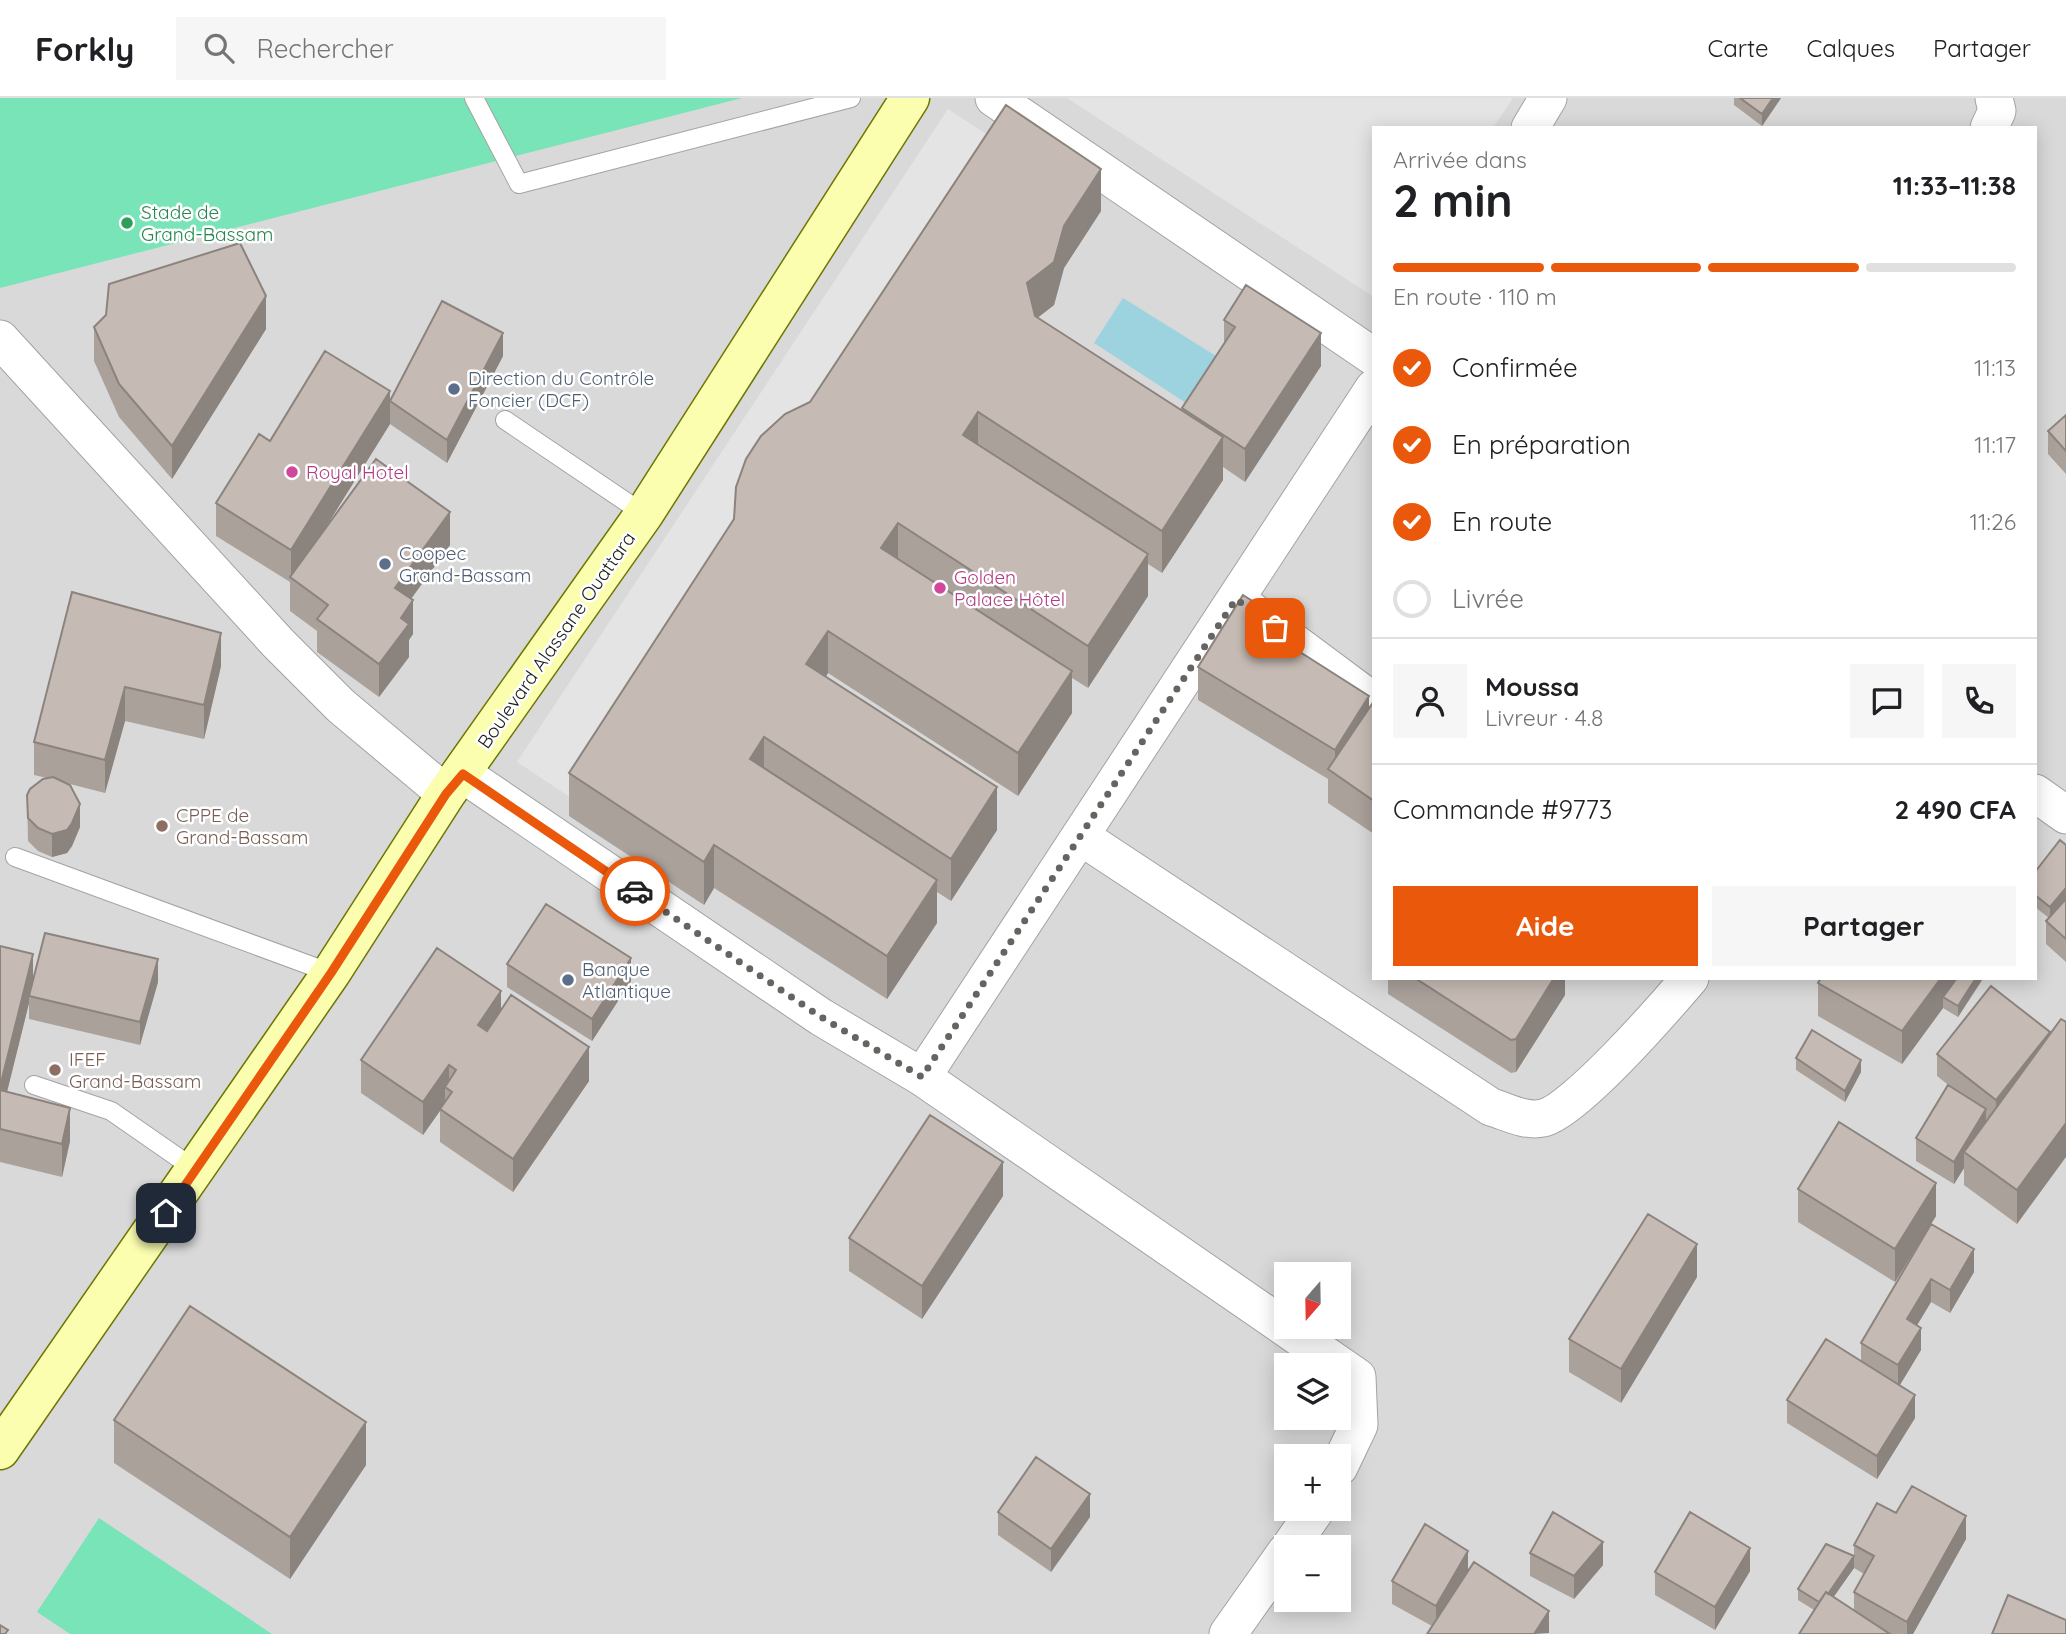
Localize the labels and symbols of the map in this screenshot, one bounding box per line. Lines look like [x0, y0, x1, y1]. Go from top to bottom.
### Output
place label: Stade de Grand-Bassam [141, 200, 273, 246]
marker: Stade de Grand-Bassam [119, 215, 135, 231]
place label: Direction du Contrôle Foncier (DCF) [468, 366, 654, 412]
marker: Direction du Contrôle Foncier (DCF) [446, 381, 462, 397]
place label: Royal Hotel [306, 460, 409, 484]
marker: Royal Hotel [284, 464, 300, 480]
street label: Boulevard Alassane Ouattara [472, 527, 640, 753]
place label: Coopec Grand-Bassam [399, 541, 531, 587]
marker: Coopec Grand-Bassam [377, 556, 393, 572]
place label: Golden Palace Hôtel [954, 565, 1065, 611]
marker: Golden Palace Hôtel [932, 580, 948, 596]
pin [1245, 598, 1305, 658]
place label: CPPE de Grand-Bassam [176, 803, 308, 849]
marker: CPPE de Grand-Bassam [154, 818, 170, 834]
courier [600, 856, 670, 926]
place label: Banque Atlantique [582, 957, 671, 1003]
marker: Banque Atlantique [560, 972, 576, 988]
place label: IFEF Grand-Bassam [69, 1047, 201, 1093]
marker: IFEF Grand-Bassam [47, 1062, 63, 1078]
pin [136, 1183, 196, 1243]
north arrow [1274, 1262, 1351, 1339]

